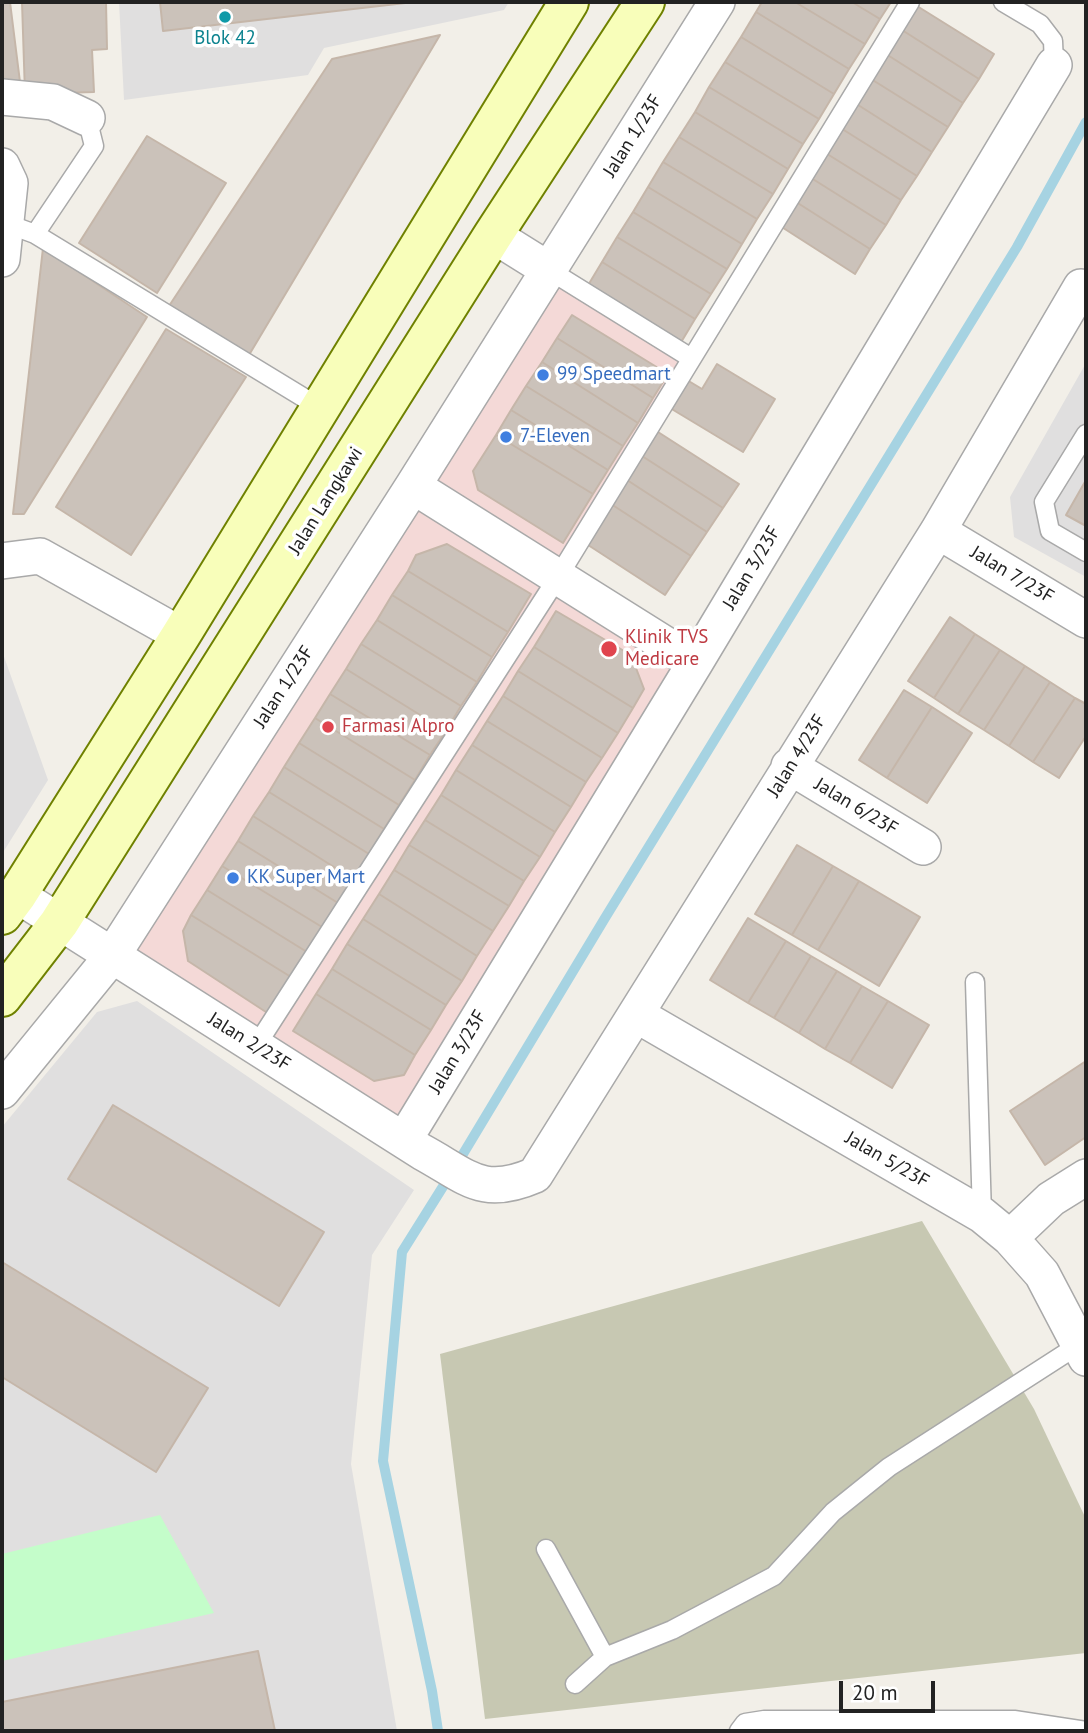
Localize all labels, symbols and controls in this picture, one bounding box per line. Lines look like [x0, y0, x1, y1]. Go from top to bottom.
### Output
marker: Blok 42 [217, 9, 233, 25]
place label: Blok 42 [194, 28, 256, 50]
street label: Jalan 1/23F [599, 91, 667, 181]
place label: 99 Speedmart [557, 364, 671, 386]
marker: 99 Speedmart [535, 367, 551, 383]
place label: 7-Eleven [520, 426, 590, 448]
marker: 7-Eleven [498, 429, 514, 445]
street label: Jalan Langkawi [284, 443, 368, 559]
street label: Jalan 3/23F [718, 522, 786, 614]
street label: Jalan 7/23F [966, 541, 1058, 609]
place label: Klinik TVS Medicare [625, 627, 708, 671]
marker: Klinik TVS Medicare [599, 639, 619, 659]
street label: Jalan 1/23F [249, 642, 319, 732]
street label: Jalan 4/23F [763, 711, 831, 801]
place label: Farmasi Alpro [342, 716, 454, 738]
marker: Farmasi Alpro [320, 719, 336, 735]
street label: Jalan 6/23F [810, 773, 902, 841]
place label: KK Super Mart [247, 867, 365, 889]
marker: KK Super Mart [225, 870, 241, 886]
street label: Jalan 3/23F [424, 1006, 492, 1098]
street label: Jalan 2/23F [204, 1008, 294, 1076]
street label: Jalan 5/23F [841, 1127, 933, 1193]
scale bar [843, 1666, 939, 1710]
text: 20 m [852, 1679, 898, 1706]

